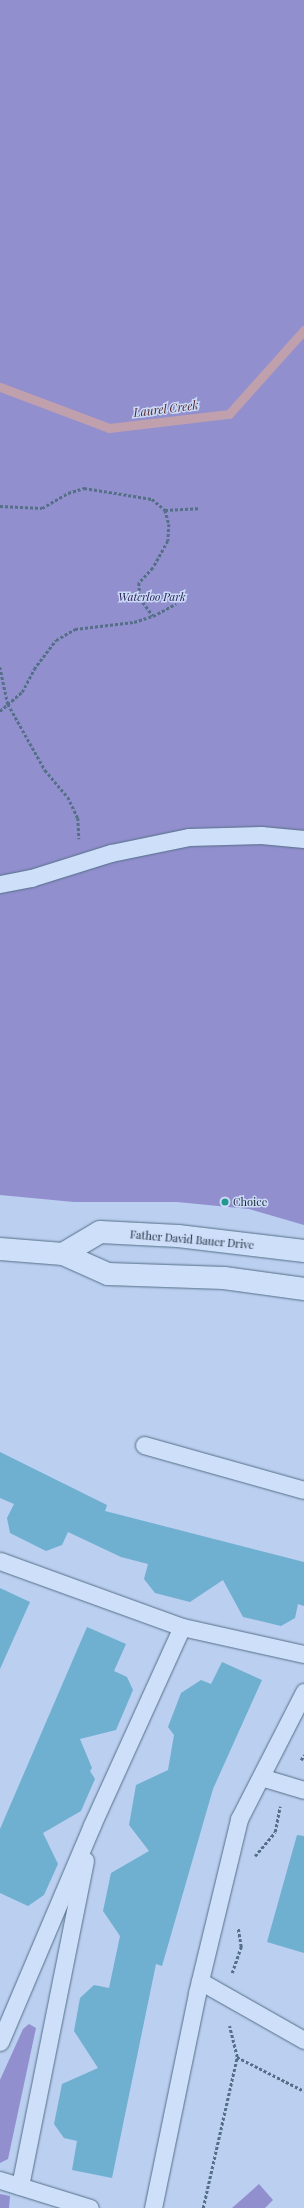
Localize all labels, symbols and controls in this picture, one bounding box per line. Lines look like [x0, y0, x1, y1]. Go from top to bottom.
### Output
water label: Laurel Creek [132, 398, 200, 420]
park label: Waterloo Park [118, 590, 186, 604]
place label: Choice [233, 1195, 267, 1209]
marker: Choice [220, 1197, 230, 1207]
street label: Father David Bauer Drive [129, 1228, 255, 1252]

